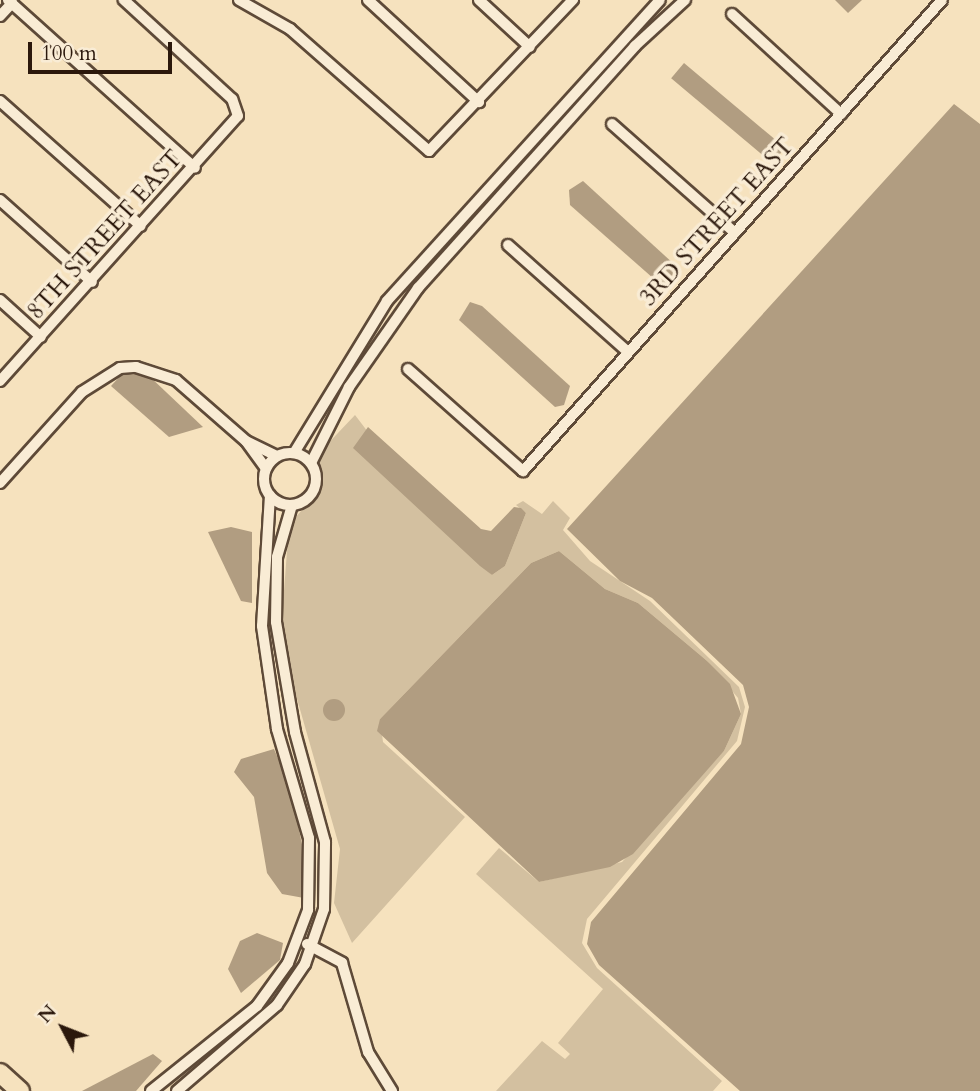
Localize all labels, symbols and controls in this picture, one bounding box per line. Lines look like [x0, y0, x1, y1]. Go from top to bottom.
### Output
scale bar [32, 28, 175, 72]
text: 100 m [41, 39, 97, 68]
street label: 3RD STREET EAST [634, 132, 800, 312]
street label: 8TH STREET EAST [21, 144, 189, 326]
north arrow [28, 993, 98, 1063]
text: N [32, 999, 63, 1029]

